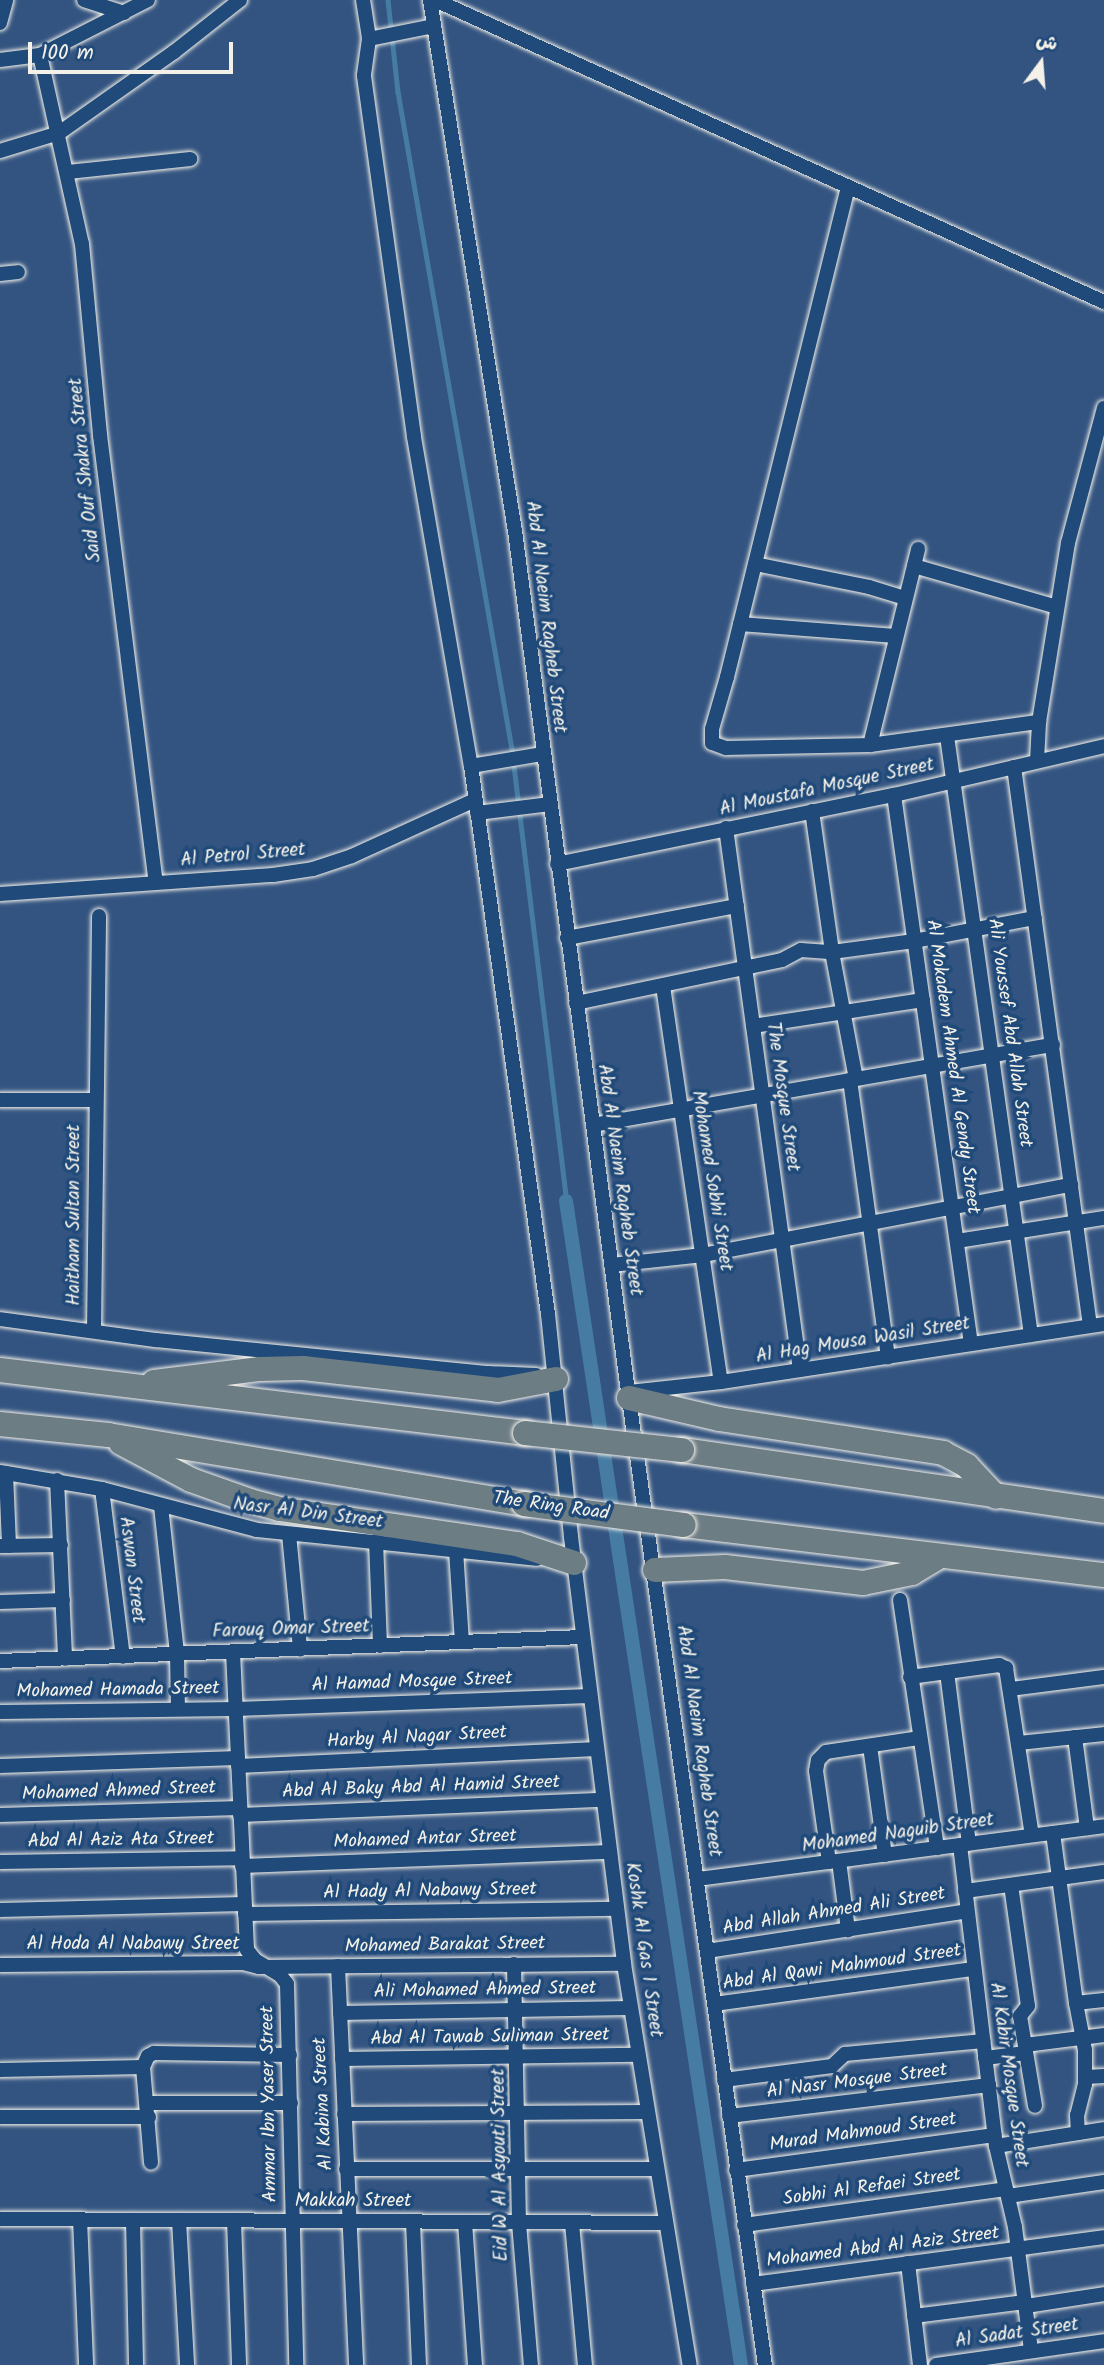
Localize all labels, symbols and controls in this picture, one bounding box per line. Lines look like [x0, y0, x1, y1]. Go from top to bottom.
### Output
text: ش [1033, 26, 1061, 60]
scale bar [32, 28, 236, 72]
north arrow [1006, 28, 1076, 98]
text: 100 m [41, 37, 94, 70]
street label: Said Ouf Shakra Street [65, 377, 107, 563]
street label: Abd Al Naeim Ragheb Street [519, 500, 571, 734]
street label: Al Moustafa Mosque Street [718, 754, 936, 822]
street label: Al Petrol Street [180, 839, 306, 873]
street label: Ali Youssef Abd Allah Street [982, 917, 1036, 1149]
street label: Al Mokadem Ahmed Al Gendy Street [920, 918, 984, 1216]
street label: The Mosque Street [760, 1021, 804, 1173]
street label: Abd Al Naeim Ragheb Street [591, 1063, 647, 1297]
street label: Mohamed Sobhi Street [685, 1089, 737, 1273]
street label: Haitham Sultan Street [64, 1124, 86, 1306]
street label: Al Hag Mousa Wasil Street [754, 1313, 972, 1369]
street label: The Ring Road [491, 1488, 611, 1526]
street label: Nasr Al Din Street [232, 1494, 384, 1534]
street label: Aswan Street [113, 1515, 149, 1625]
street label: Farouq Omar Street [212, 1616, 370, 1644]
street label: Abd Al Naeim Ragheb Street [670, 1624, 726, 1858]
street label: Al Hamad Mosque Street [311, 1668, 513, 1698]
street label: Mohamed Hamada Street [16, 1678, 220, 1704]
street label: Harby Al Nagar Street [326, 1722, 508, 1754]
street label: Abd Al Baky Abd Al Hamid Street [282, 1772, 560, 1804]
street label: Mohamed Ahmed Street [22, 1777, 216, 1807]
street label: Mohamed Naguib Street [801, 1809, 995, 1859]
street label: Mohamed Antar Street [333, 1825, 517, 1855]
street label: Abd Al Aziz Ata Street [28, 1828, 214, 1854]
street label: Koshk Al Gas 1 Street [619, 1861, 667, 2039]
street label: Al Hady Al Nabawy Street [323, 1879, 537, 1905]
street label: Abd Allah Ahmed Ali Street [721, 1883, 947, 1941]
street label: Mohamed Barakat Street [344, 1933, 546, 1959]
street label: Al Hoda Al Nabawy Street [26, 1934, 240, 1956]
street label: Abd Al Qawi Mahmoud Street [721, 1940, 963, 1996]
street label: Ali Mohamed Ahmed Street [374, 1978, 596, 2004]
street label: Al Kabir Mosque Street [984, 1981, 1032, 2169]
street label: Ammar Ibn Yaser Street [257, 2005, 283, 2203]
street label: Abd Al Tawab Suliman Street [370, 2025, 610, 2051]
street label: Al Kabina Street [309, 2037, 339, 2171]
street label: Al Nasr Mosque Street [765, 2060, 949, 2104]
street label: Eid W Al Asyouti Street [488, 2068, 514, 2262]
street label: Murad Mahmoud Street [768, 2109, 958, 2157]
street label: Sobhi Al Refaei Street [782, 2164, 962, 2212]
street label: Makkah Street [295, 2191, 411, 2213]
street label: Mohamed Abd Al Aziz Street [765, 2222, 1001, 2274]
street label: Al Sadat Street [954, 2314, 1080, 2354]

